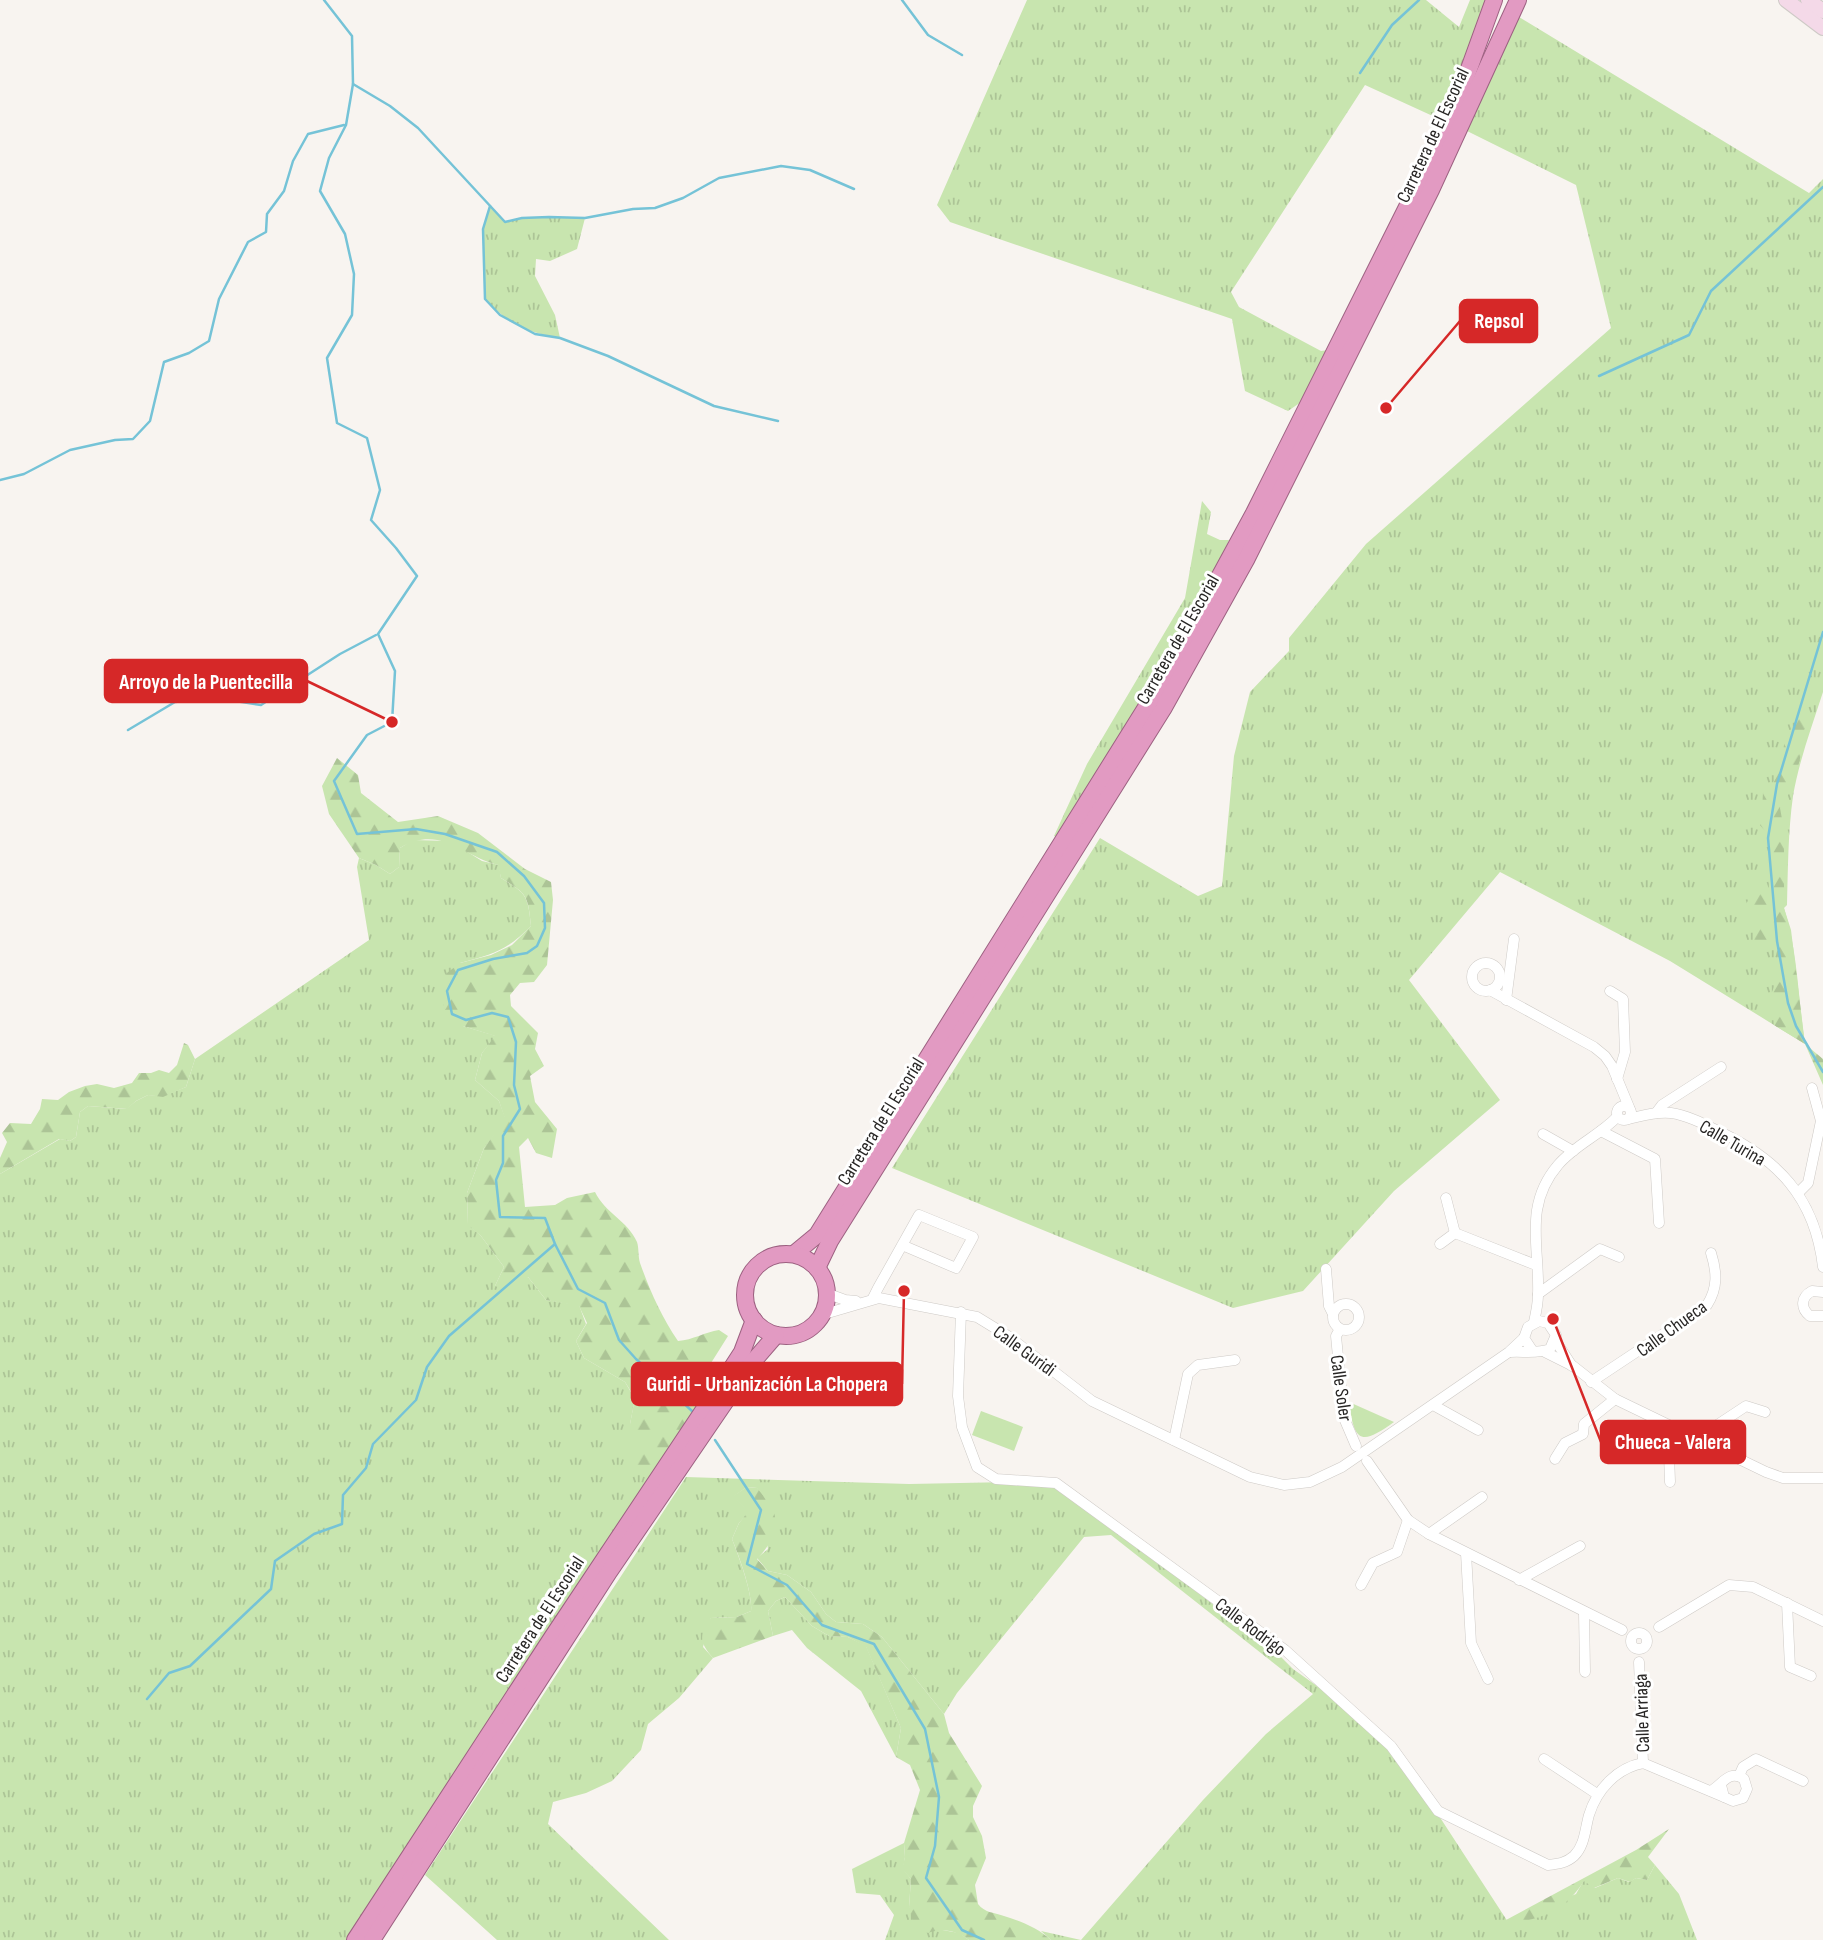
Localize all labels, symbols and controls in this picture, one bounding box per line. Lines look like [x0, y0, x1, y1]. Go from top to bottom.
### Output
street label: Carretera de El Escorial [1392, 65, 1475, 207]
callout: Repsol [1460, 300, 1537, 342]
text: Repsol [1474, 309, 1524, 334]
street label: Carretera de El Escorial [1132, 571, 1225, 709]
callout: Arroyo de la Puentecilla [105, 660, 307, 702]
text: Arroyo de la Puentecilla [118, 670, 293, 695]
street label: Carretera de El Escorial [833, 1054, 930, 1190]
street label: Calle Turina [1695, 1115, 1769, 1171]
street label: Calle Chueca [1632, 1296, 1712, 1362]
street label: Calle Guridi [988, 1321, 1060, 1382]
street label: Calle Soler [1324, 1354, 1357, 1423]
callout: Guridi - Urbanización La Chopera [632, 1363, 902, 1405]
text: Guridi - Urbanización La Chopera [646, 1372, 888, 1397]
callout: Chueca - Valera [1601, 1421, 1745, 1463]
text: Chueca - Valera [1615, 1430, 1731, 1455]
street label: Carretera de El Escorial [491, 1552, 590, 1687]
street label: Calle Rodrigo [1210, 1593, 1290, 1661]
street label: Calle Arriaga [1630, 1673, 1655, 1753]

